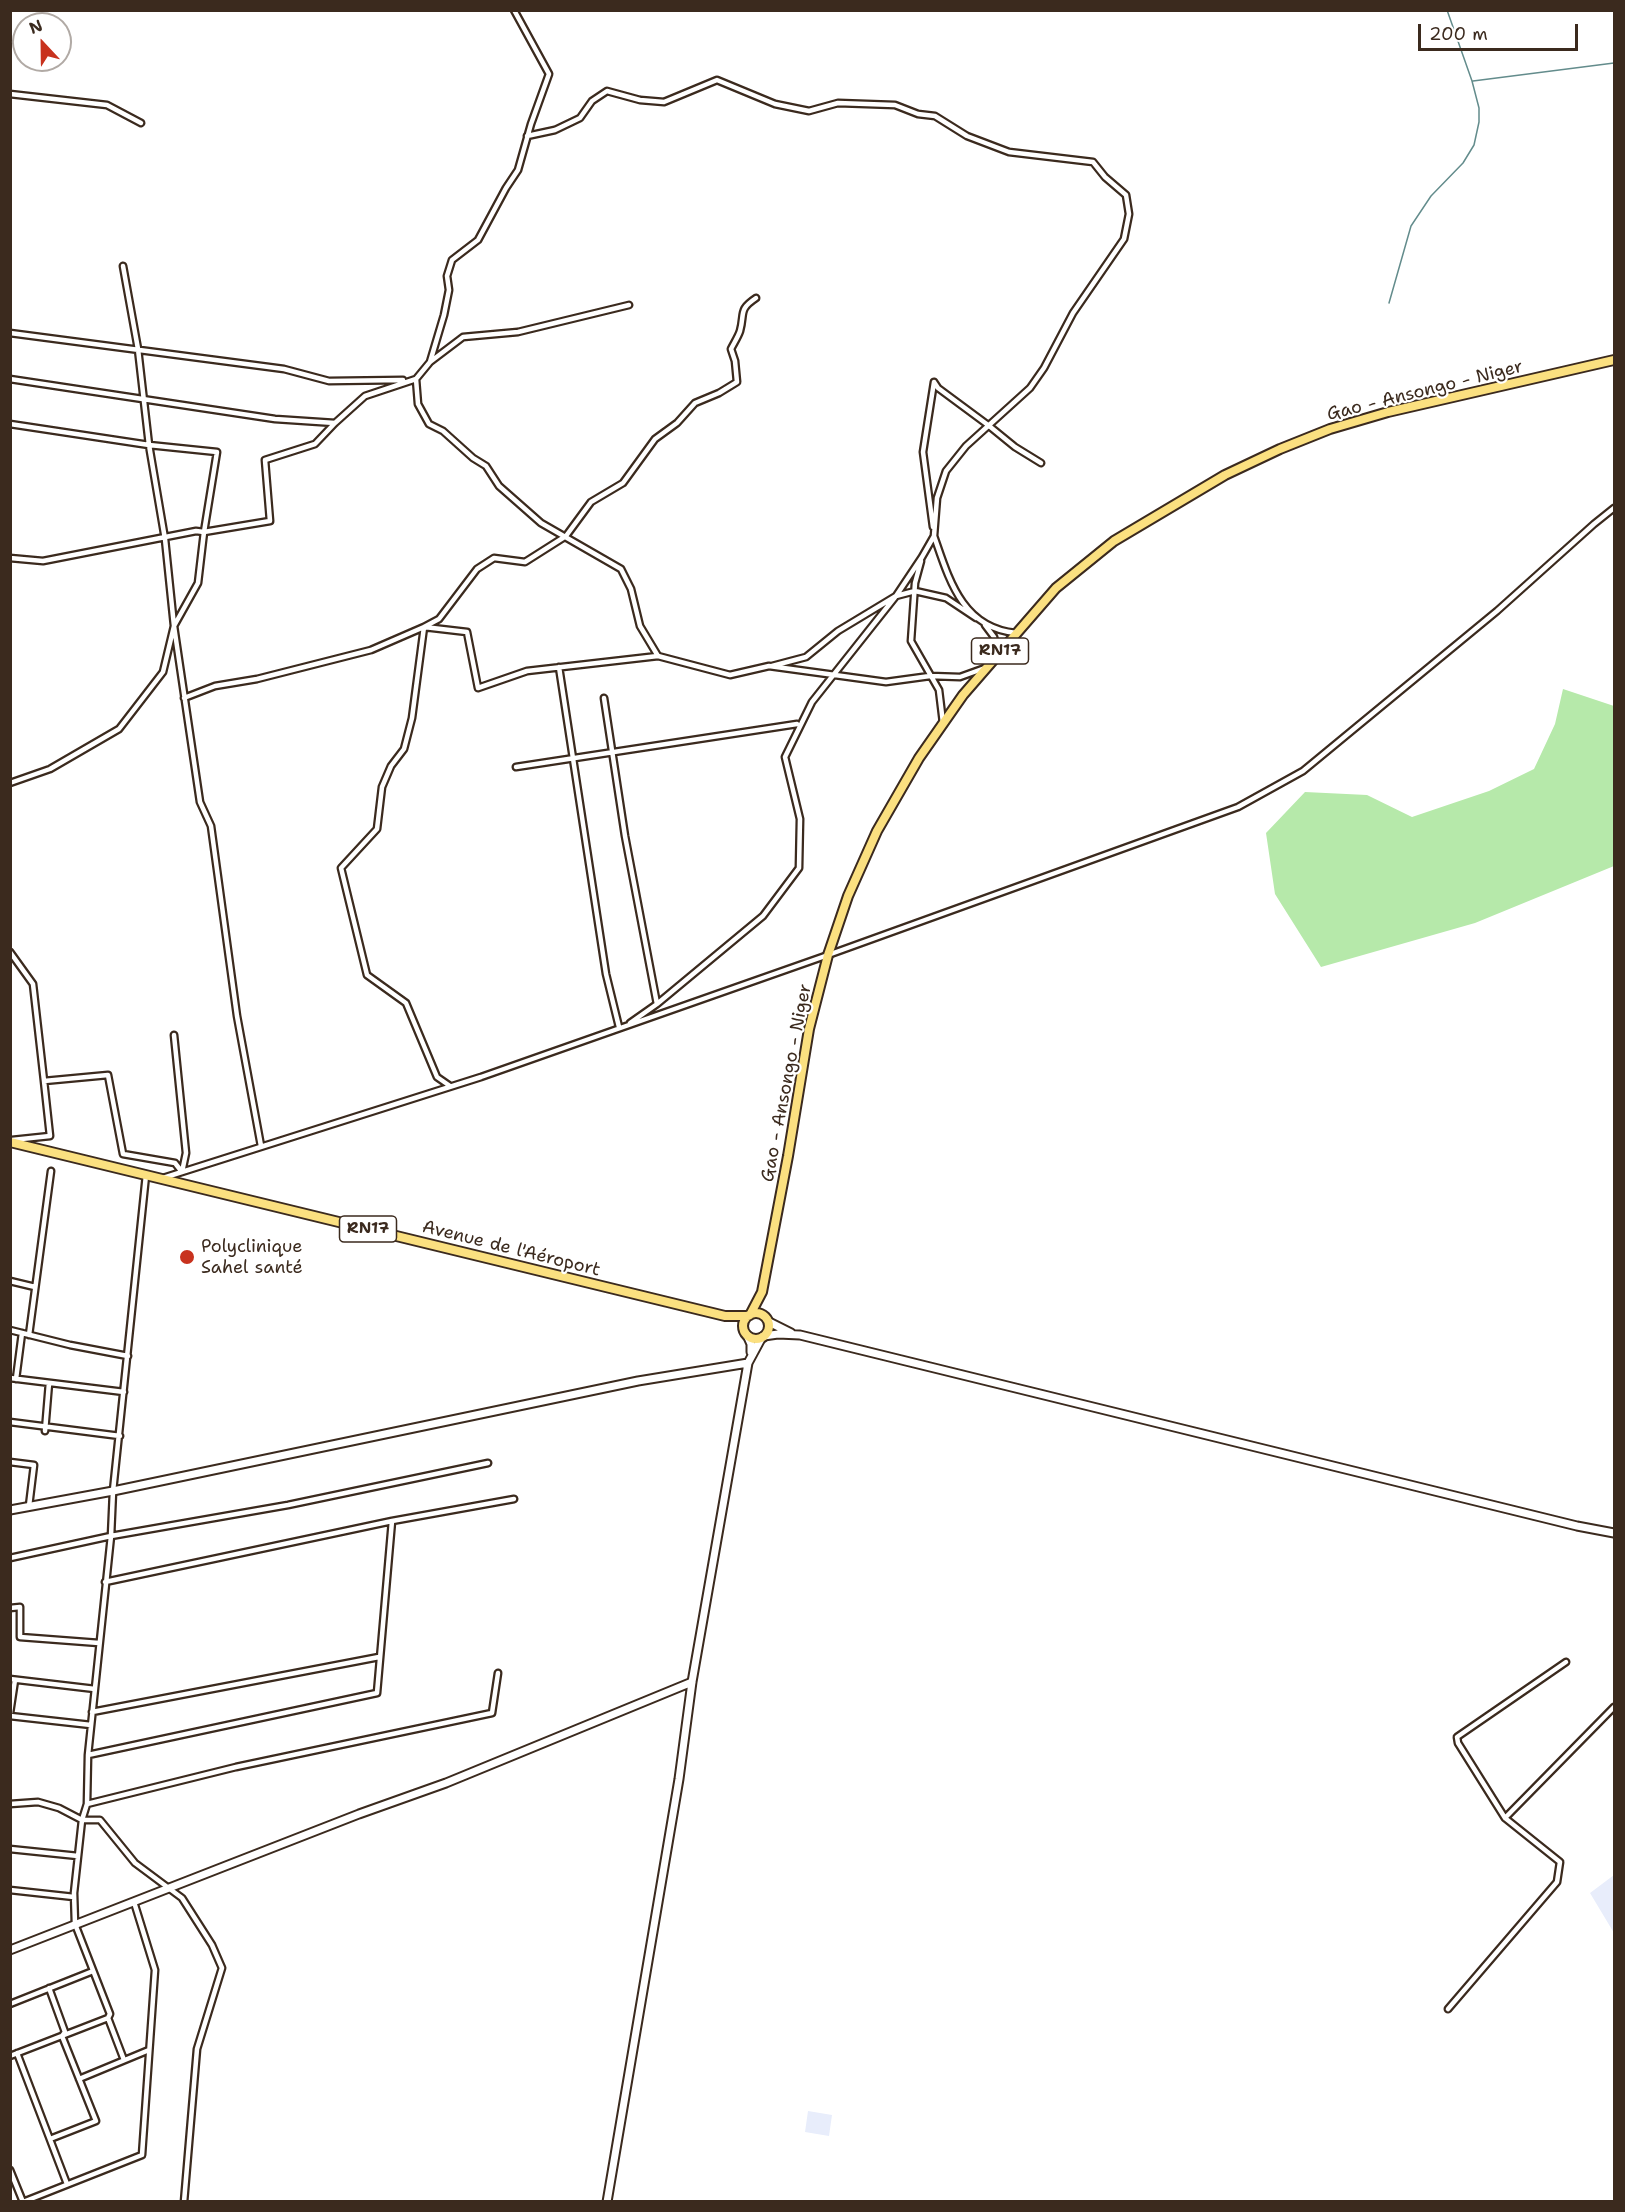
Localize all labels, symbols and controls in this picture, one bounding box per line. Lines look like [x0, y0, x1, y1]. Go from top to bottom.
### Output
north arrow [12, 12, 72, 72]
scale bar [1421, 12, 1582, 50]
text: N [26, 15, 46, 39]
text: 200 m [1429, 22, 1488, 46]
street label: Gao - Ansongo - Niger [1325, 356, 1525, 426]
road number: RN17 [972, 638, 1028, 664]
street label: Gao - Ansongo - Niger [757, 982, 817, 1184]
road number: RN17 [340, 1216, 397, 1242]
street label: Avenue de l'Aéroport [420, 1216, 602, 1282]
place label: Polyclinique Sahel santé [201, 1236, 303, 1278]
marker: Polyclinique Sahel santé [178, 1248, 196, 1266]

